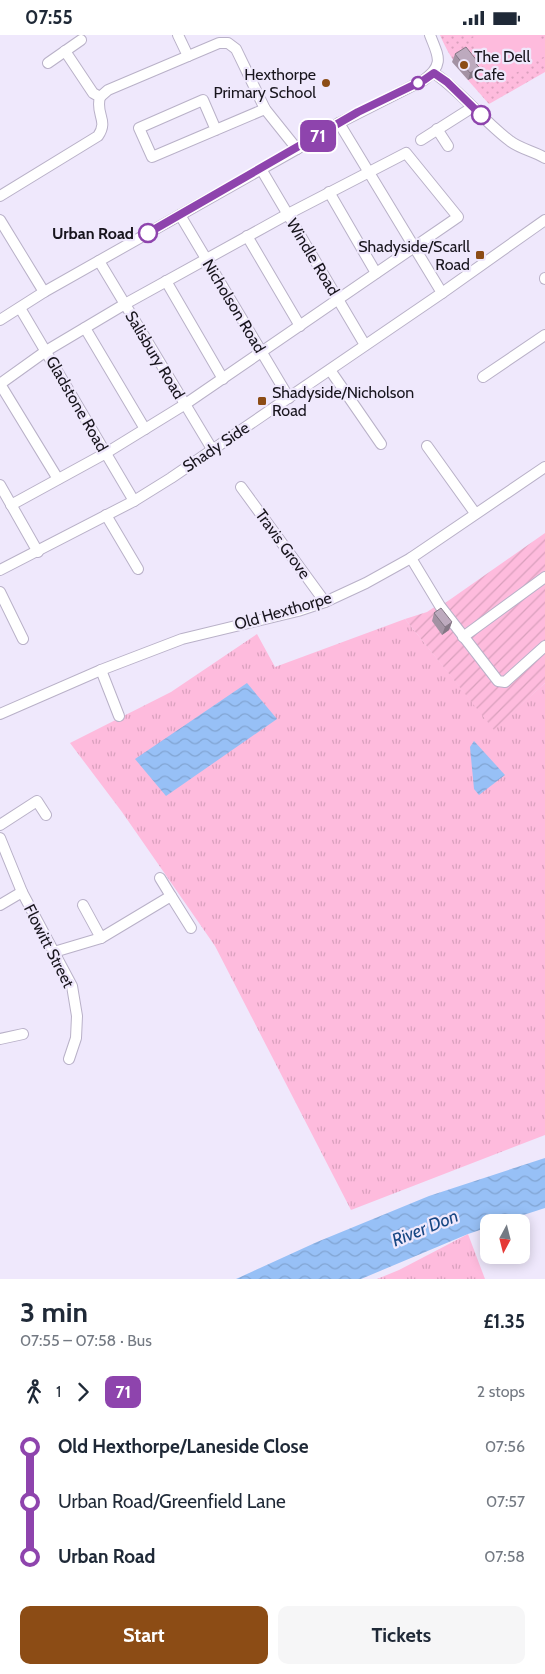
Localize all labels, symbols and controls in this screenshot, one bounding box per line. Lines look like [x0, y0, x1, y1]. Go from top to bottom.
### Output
text: 07:55 [25, 6, 73, 29]
place label: The Dell Cafe [474, 47, 530, 84]
marker: The Dell Cafe [458, 59, 470, 71]
place label: Hexthorpe Primary School [213, 65, 316, 102]
unlabelled marker [411, 76, 425, 90]
marker: Hexthorpe Primary School [320, 77, 332, 89]
unlabelled marker [471, 105, 491, 125]
line badge: 71 [296, 120, 340, 152]
text: 71 [310, 125, 326, 147]
street label: Windle Road [283, 215, 343, 299]
marker: Urban Road [138, 223, 158, 243]
place label: Urban Road [52, 224, 134, 243]
place label: Shadyside/Scarll Road [358, 237, 470, 274]
marker: Shadyside/Scarll Road [474, 249, 486, 261]
street label: Nicholson Road [199, 256, 269, 356]
street label: Salisbury Road [121, 307, 189, 403]
street label: Gladstone Road [42, 353, 112, 455]
place label: Shadyside/Nicholson Road [272, 383, 414, 420]
marker: Shadyside/Nicholson Road [256, 395, 268, 407]
street label: Shady Side [179, 418, 253, 476]
street label: Travis Grove [251, 506, 315, 582]
street label: Old Hexthorpe [232, 588, 334, 634]
street label: Flowitt Street [20, 901, 78, 992]
water label: River Don [389, 1205, 461, 1251]
north arrow [480, 1214, 530, 1264]
map controls [480, 1214, 530, 1264]
text: 3 min [20, 1295, 88, 1329]
text: £1.35 [483, 1310, 525, 1333]
text: 07:55 – 07:58 · Bus [20, 1331, 152, 1350]
icon: walk [20, 1378, 48, 1406]
icon: forward [69, 1378, 97, 1406]
text: 71 [115, 1381, 131, 1403]
text: 1 [56, 1382, 61, 1401]
text: 2 stops [477, 1382, 525, 1401]
text: Old Hexthorpe/Laneside Close [58, 1435, 308, 1458]
text: 07:56 [485, 1437, 525, 1456]
text: Urban Road/Greenfield Lane [58, 1490, 286, 1513]
text: 07:57 [486, 1492, 525, 1511]
text: Urban Road [58, 1545, 155, 1568]
text: 07:58 [484, 1547, 525, 1566]
button: Start [20, 1606, 268, 1664]
button: Tickets [278, 1606, 525, 1664]

